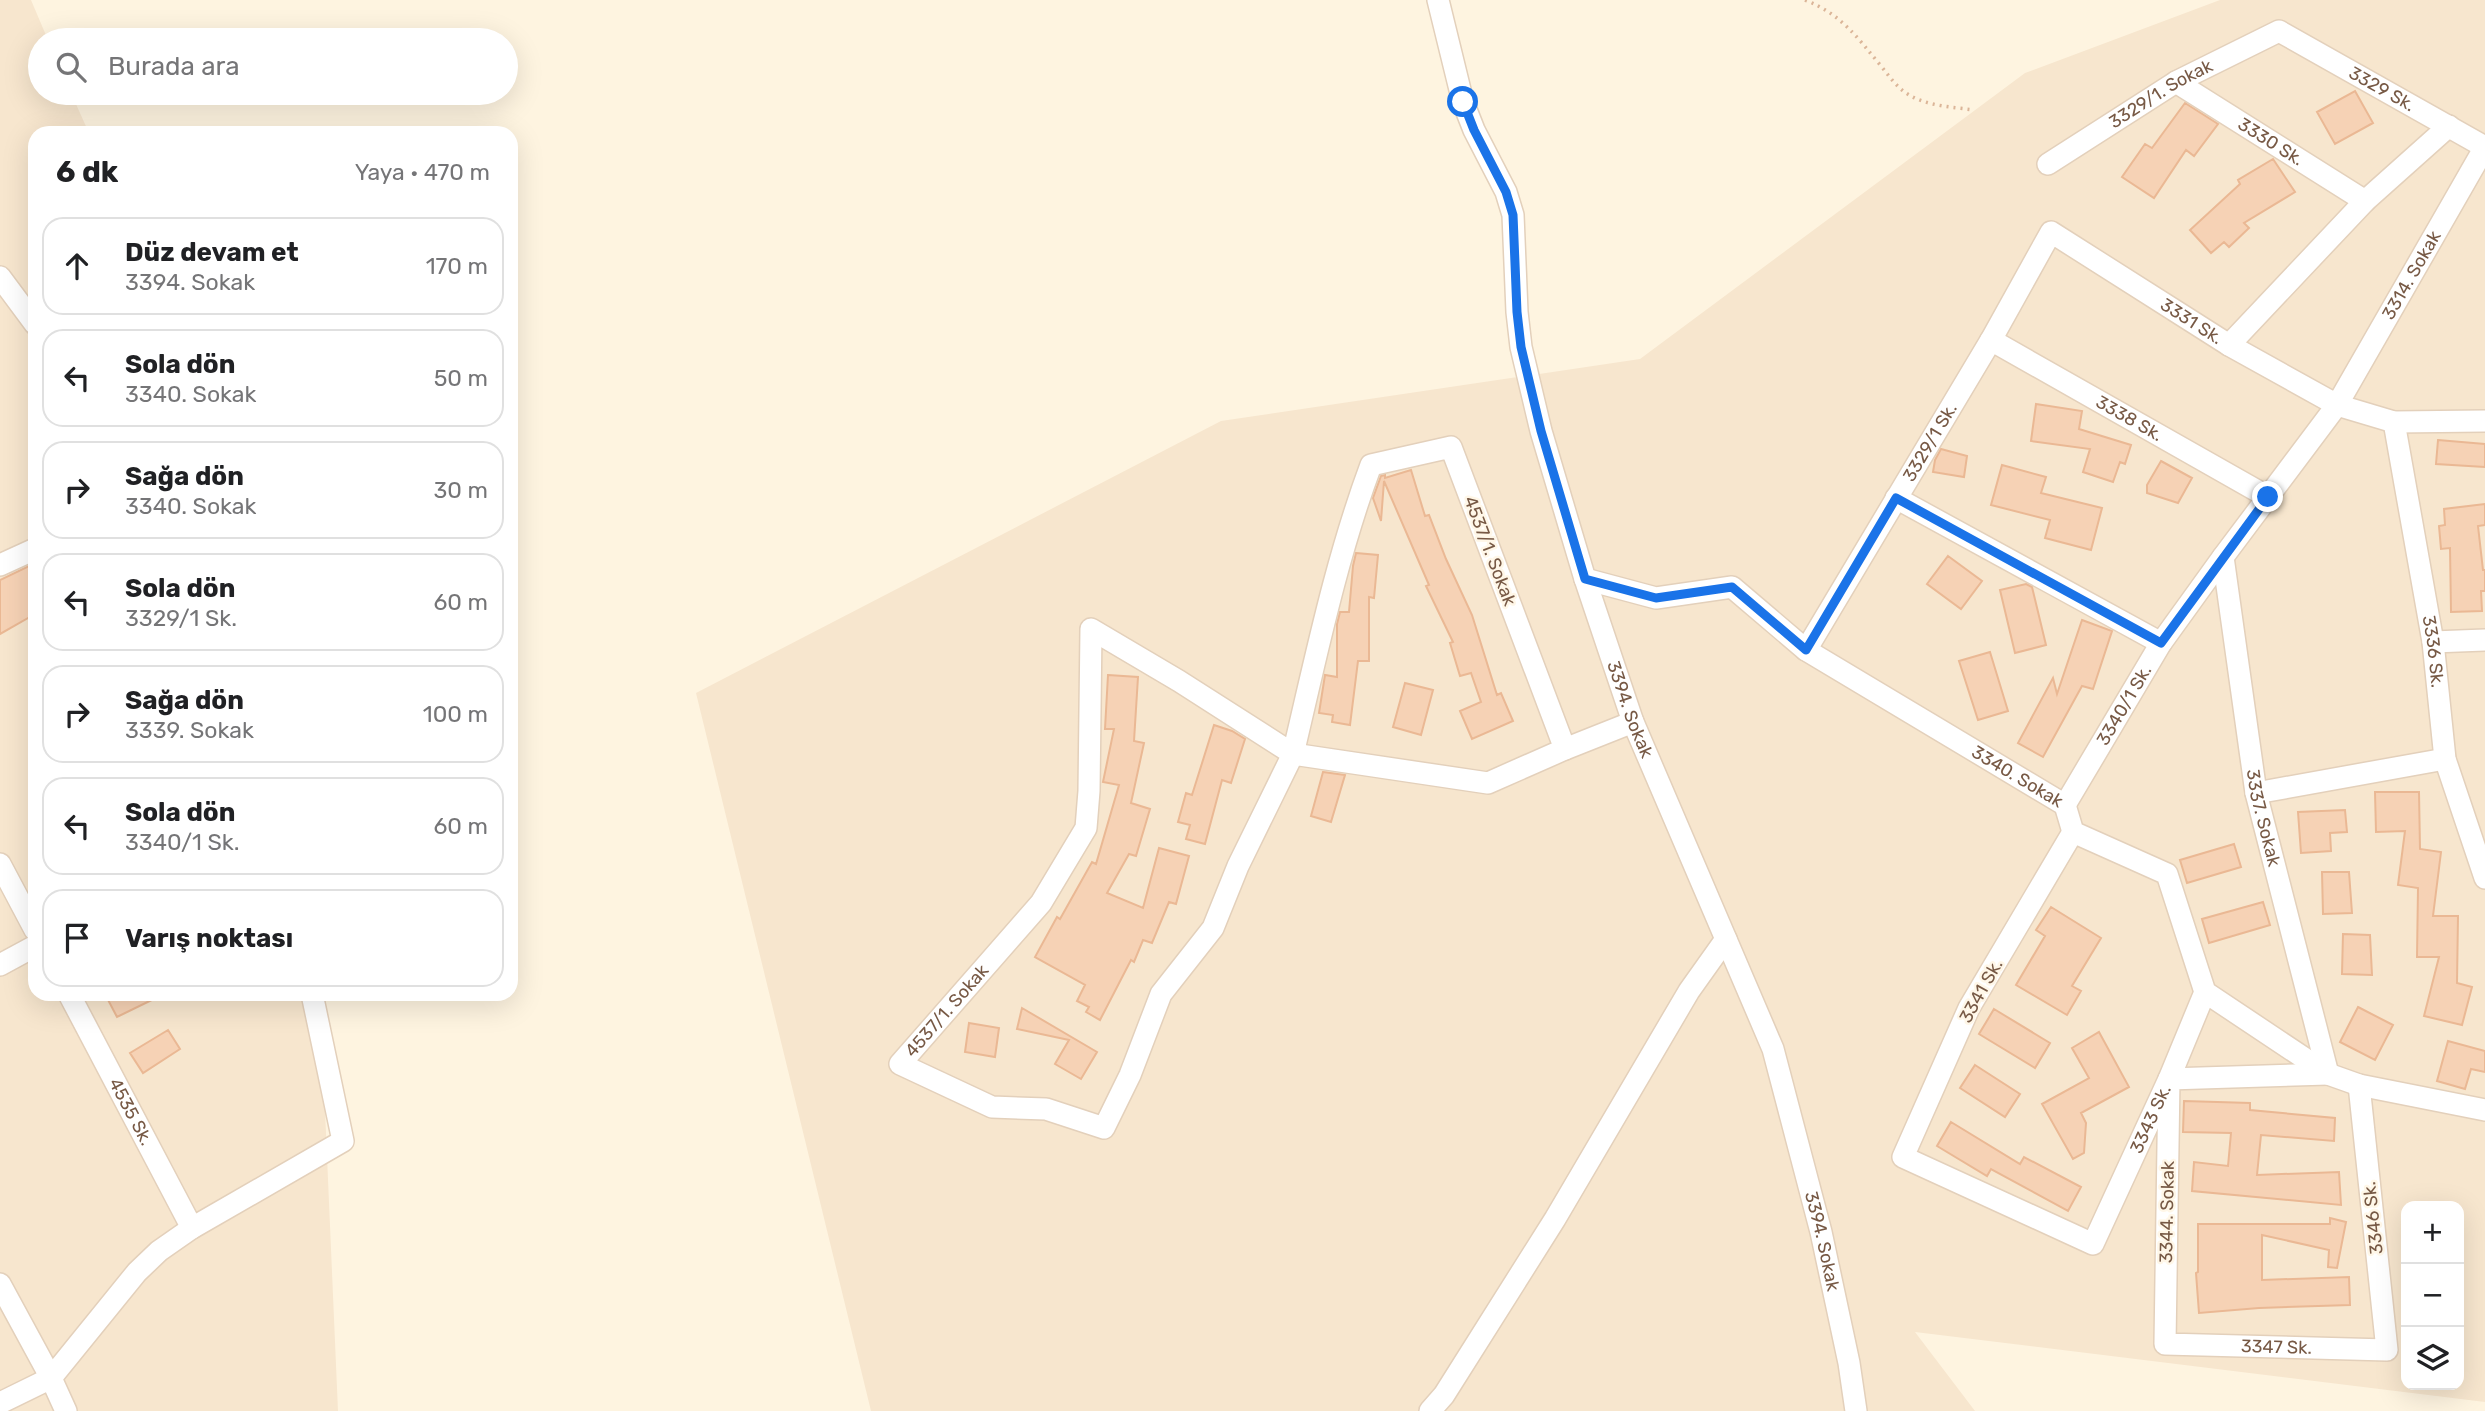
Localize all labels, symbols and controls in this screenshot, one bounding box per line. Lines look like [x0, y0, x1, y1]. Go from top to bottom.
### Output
search box [28, 28, 518, 105]
icon: search [52, 48, 90, 86]
text: Burada ara [108, 51, 240, 82]
street label: 3329/1. Sokak [2105, 54, 2217, 133]
street label: 3329 Sk. [2345, 62, 2419, 116]
route start [1447, 86, 1478, 117]
street label: 3330 Sk. [2234, 113, 2308, 171]
text: 6 dk [56, 154, 118, 190]
text: Yaya · 470 m [355, 158, 490, 186]
street label: 3314. Sokak [2377, 226, 2446, 324]
text: Düz devam et [125, 237, 299, 268]
icon: ahead [58, 247, 96, 285]
text: 170 m [426, 252, 488, 280]
text: 3394. Sokak [125, 268, 255, 296]
street label: 3331 Sk. [2156, 293, 2227, 349]
text: Sola dön [125, 349, 235, 380]
icon: left [58, 359, 96, 397]
text: 50 m [434, 364, 488, 392]
text: 3340. Sokak [125, 380, 256, 408]
street label: 3338 Sk. [2092, 391, 2167, 446]
street label: 3329/1 Sk. [1898, 399, 1962, 486]
text: Sağa dön [125, 461, 244, 492]
icon: right [58, 471, 96, 509]
text: 30 m [433, 476, 488, 504]
route end [2252, 481, 2283, 512]
text: 3340. Sokak [125, 492, 256, 520]
street label: 4537/1. Sokak [1459, 493, 1521, 610]
text: Sola dön [125, 573, 235, 604]
icon: left [58, 583, 96, 621]
text: 60 m [433, 588, 488, 616]
text: 3329/1 Sk. [125, 604, 237, 632]
street label: 3336 Sk. [2417, 614, 2449, 689]
street label: 3394. Sokak [1602, 658, 1658, 762]
street label: 3340/1 Sk. [2092, 661, 2156, 749]
text: Sağa dön [125, 685, 244, 716]
icon: right [58, 695, 96, 733]
text: 100 m [423, 700, 488, 728]
text: 3339. Sokak [125, 716, 254, 744]
street label: 3340. Sokak [1968, 741, 2068, 813]
street label: 3337. Sokak [2242, 768, 2286, 869]
text: Sola dön [125, 797, 235, 828]
icon: left [58, 807, 96, 845]
text: 60 m [433, 812, 488, 840]
text: 3340/1 Sk. [125, 828, 240, 856]
icon: arrive [58, 919, 96, 957]
text: Varış noktası [125, 923, 293, 954]
street label: 3341 Sk. [1955, 955, 2007, 1027]
street label: 4537/1. Sokak [900, 959, 994, 1061]
street label: 4535 Sk. [104, 1074, 158, 1149]
street label: 3343 Sk. [2125, 1081, 2176, 1157]
street label: 3344. Sokak [2155, 1160, 2179, 1263]
street label: 3346 Sk. [2358, 1180, 2388, 1256]
street label: 3394. Sokak [1800, 1189, 1844, 1294]
map controls [2401, 1201, 2464, 1390]
button: + [2401, 1201, 2464, 1264]
button: − [2401, 1264, 2464, 1327]
button: layers [2401, 1327, 2464, 1390]
street label: 3347 Sk. [2241, 1335, 2312, 1359]

